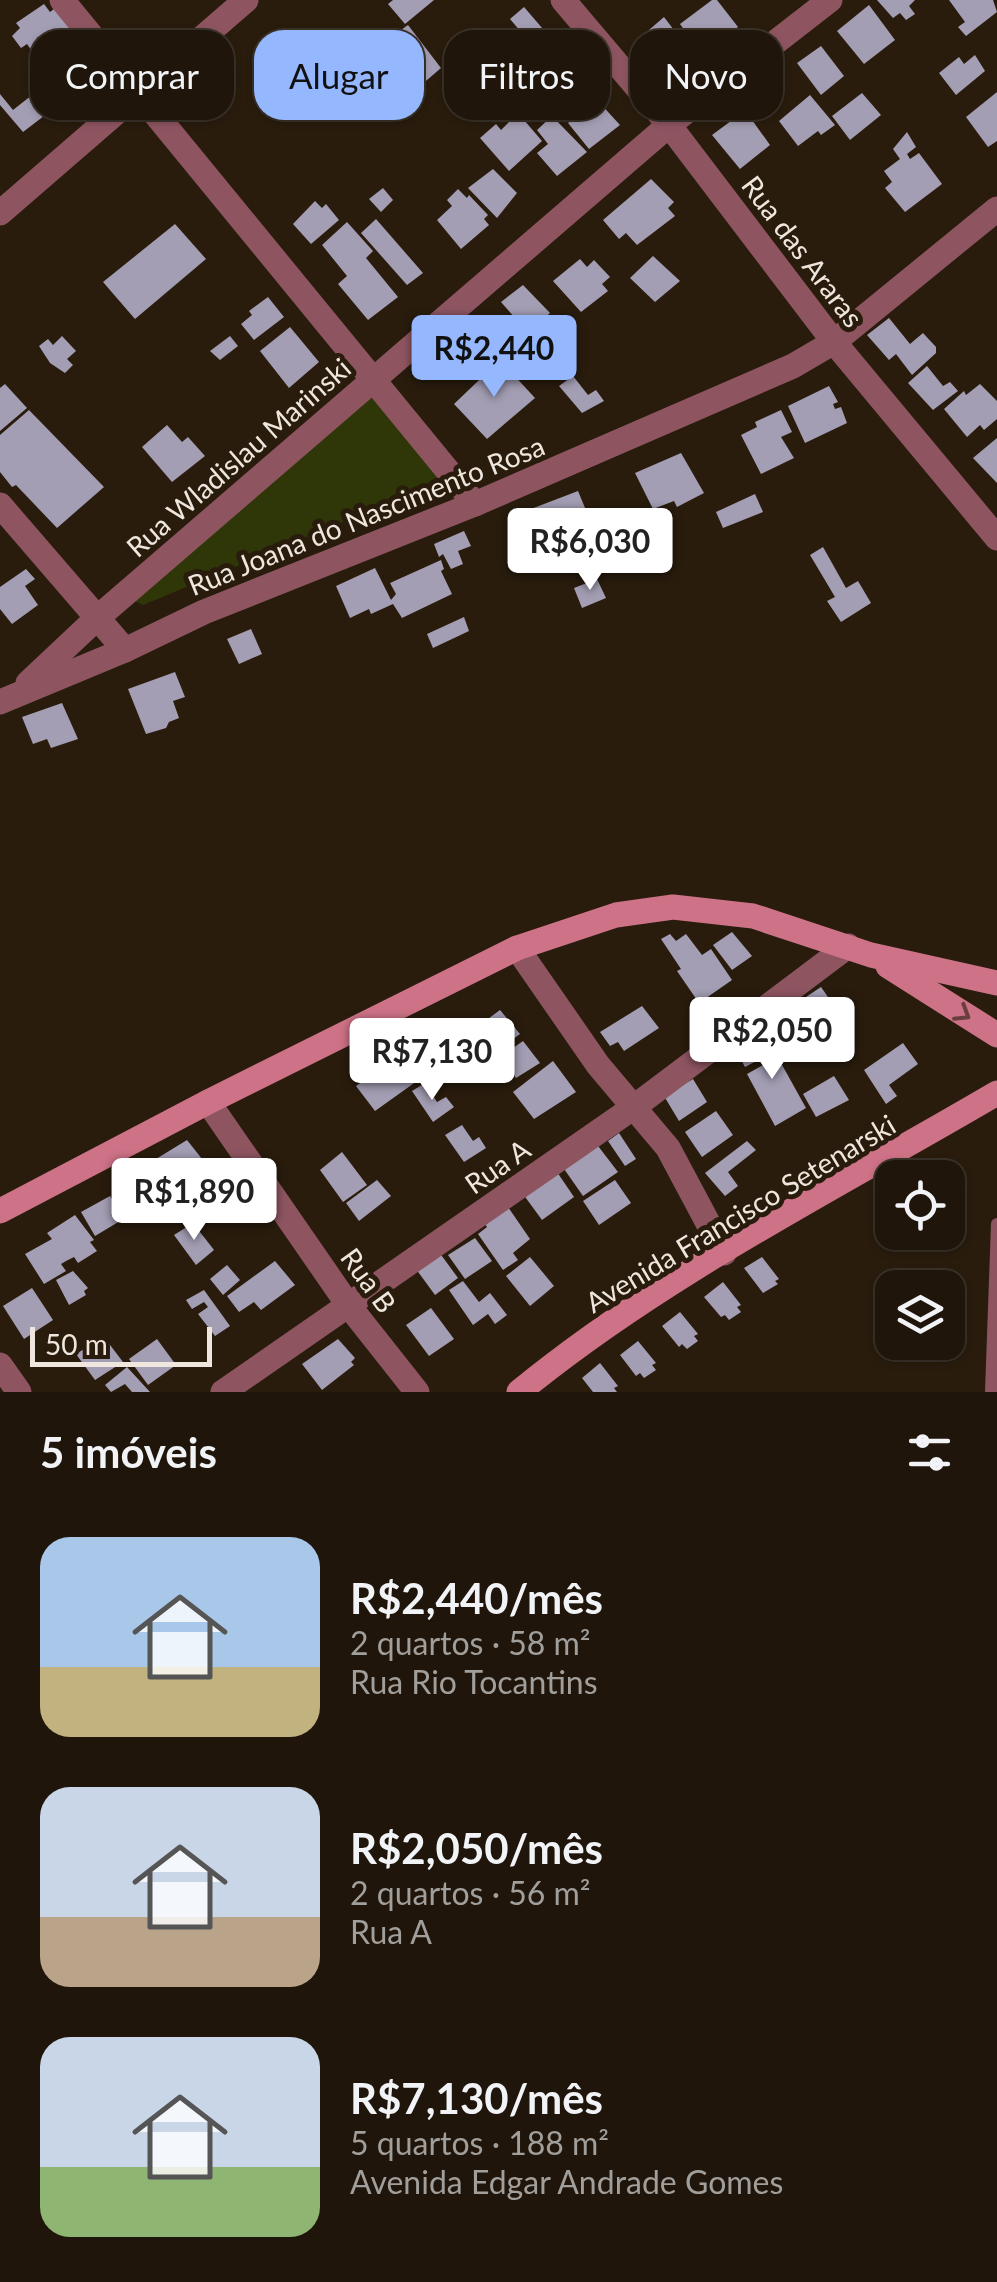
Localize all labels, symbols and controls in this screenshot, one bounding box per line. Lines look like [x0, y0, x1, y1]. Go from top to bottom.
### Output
chip: Comprar [30, 30, 234, 120]
chip: Alugar [254, 30, 424, 120]
chip: Filtros [444, 30, 610, 120]
chip: Novo [630, 30, 783, 120]
street label: Rua das Araras [735, 169, 871, 333]
pin: R$2,440 [402, 315, 586, 400]
text: R$2,440 [434, 328, 554, 367]
street label: Rua Wladislau Marinski [119, 350, 357, 564]
street label: Rua Joana do Nascimento Rosa [183, 428, 549, 602]
pin: R$6,030 [498, 508, 682, 593]
text: R$6,030 [530, 521, 650, 560]
pin: R$2,050 [680, 997, 864, 1082]
one-way arrow [953, 1002, 971, 1021]
text: R$2,050 [712, 1010, 832, 1049]
pin: R$7,130 [340, 1018, 524, 1103]
text: R$7,130 [372, 1031, 492, 1070]
street label: Avenida Francisco Setenarski [579, 1107, 901, 1319]
street label: Rua A [458, 1131, 536, 1200]
pin: R$1,890 [102, 1158, 286, 1243]
map controls [875, 1160, 965, 1360]
button: locate [875, 1160, 965, 1250]
text: R$1,890 [134, 1171, 254, 1210]
street label: Rua B [334, 1241, 404, 1319]
button: layers [875, 1270, 965, 1360]
scale bar [30, 1322, 212, 1366]
text: 50 m [45, 1327, 108, 1361]
icon: filters [902, 1425, 957, 1480]
text: 5 imóveis [40, 1427, 217, 1477]
text: R$2,440/mês [350, 1573, 603, 1623]
icon: home [120, 1577, 240, 1697]
text: 2 quartos · 58 m² [350, 1623, 590, 1662]
text: Rua Rio Tocantins [350, 1662, 598, 1701]
text: R$2,050/mês [350, 1823, 603, 1873]
icon: home [120, 1827, 240, 1947]
text: 2 quartos · 56 m² [350, 1873, 590, 1912]
text: Rua A [350, 1912, 432, 1951]
text: R$7,130/mês [350, 2073, 603, 2123]
icon: home [120, 2077, 240, 2197]
text: 5 quartos · 188 m² [350, 2123, 609, 2162]
text: Avenida Edgar Andrade Gomes [350, 2162, 783, 2201]

